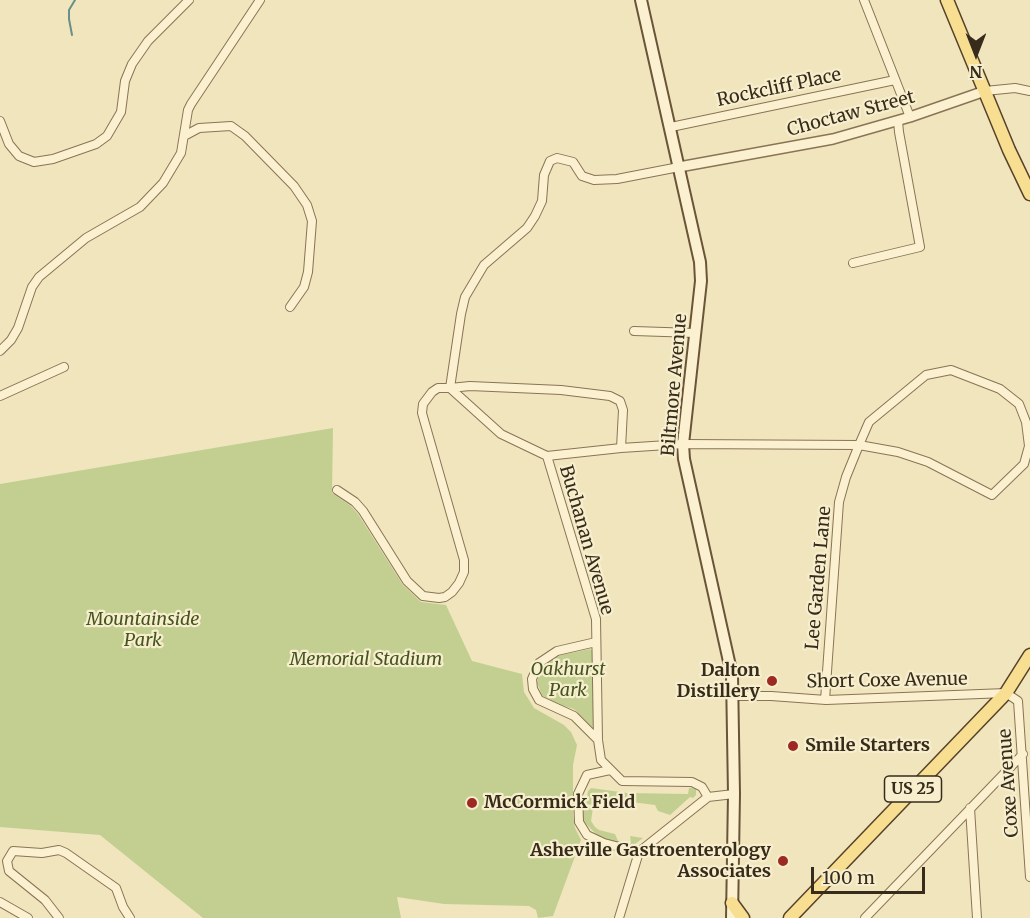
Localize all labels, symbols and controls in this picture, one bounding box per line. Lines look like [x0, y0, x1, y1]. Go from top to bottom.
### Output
north arrow [946, 24, 1006, 84]
text: N [970, 62, 982, 82]
street label: Rockcliff Place [715, 64, 843, 112]
street label: Choctaw Street [785, 87, 917, 141]
street label: Biltmore Avenue [658, 313, 692, 457]
street label: Buchanan Avenue [554, 463, 618, 617]
street label: Lee Garden Lane [802, 505, 836, 651]
park label: Mountainside Park [87, 609, 199, 652]
park label: Memorial Stadium [290, 649, 442, 671]
park label: Oakhurst Park [530, 659, 606, 702]
place label: Dalton Distillery [677, 660, 760, 702]
street label: Short Coxe Avenue [806, 669, 968, 693]
marker: Dalton Distillery [765, 674, 779, 688]
street label: Coxe Avenue [994, 728, 1024, 838]
place label: Smile Starters [805, 735, 930, 757]
marker: Smile Starters [786, 739, 800, 753]
road number: US 25 [884, 776, 942, 802]
place label: McCormick Field [484, 792, 635, 814]
marker: McCormick Field [465, 796, 479, 810]
place label: Asheville Gastroenterology Associates [530, 840, 771, 882]
marker: Asheville Gastroenterology Associates [776, 854, 790, 868]
scale bar [814, 855, 928, 893]
text: 100 m [822, 866, 875, 889]

